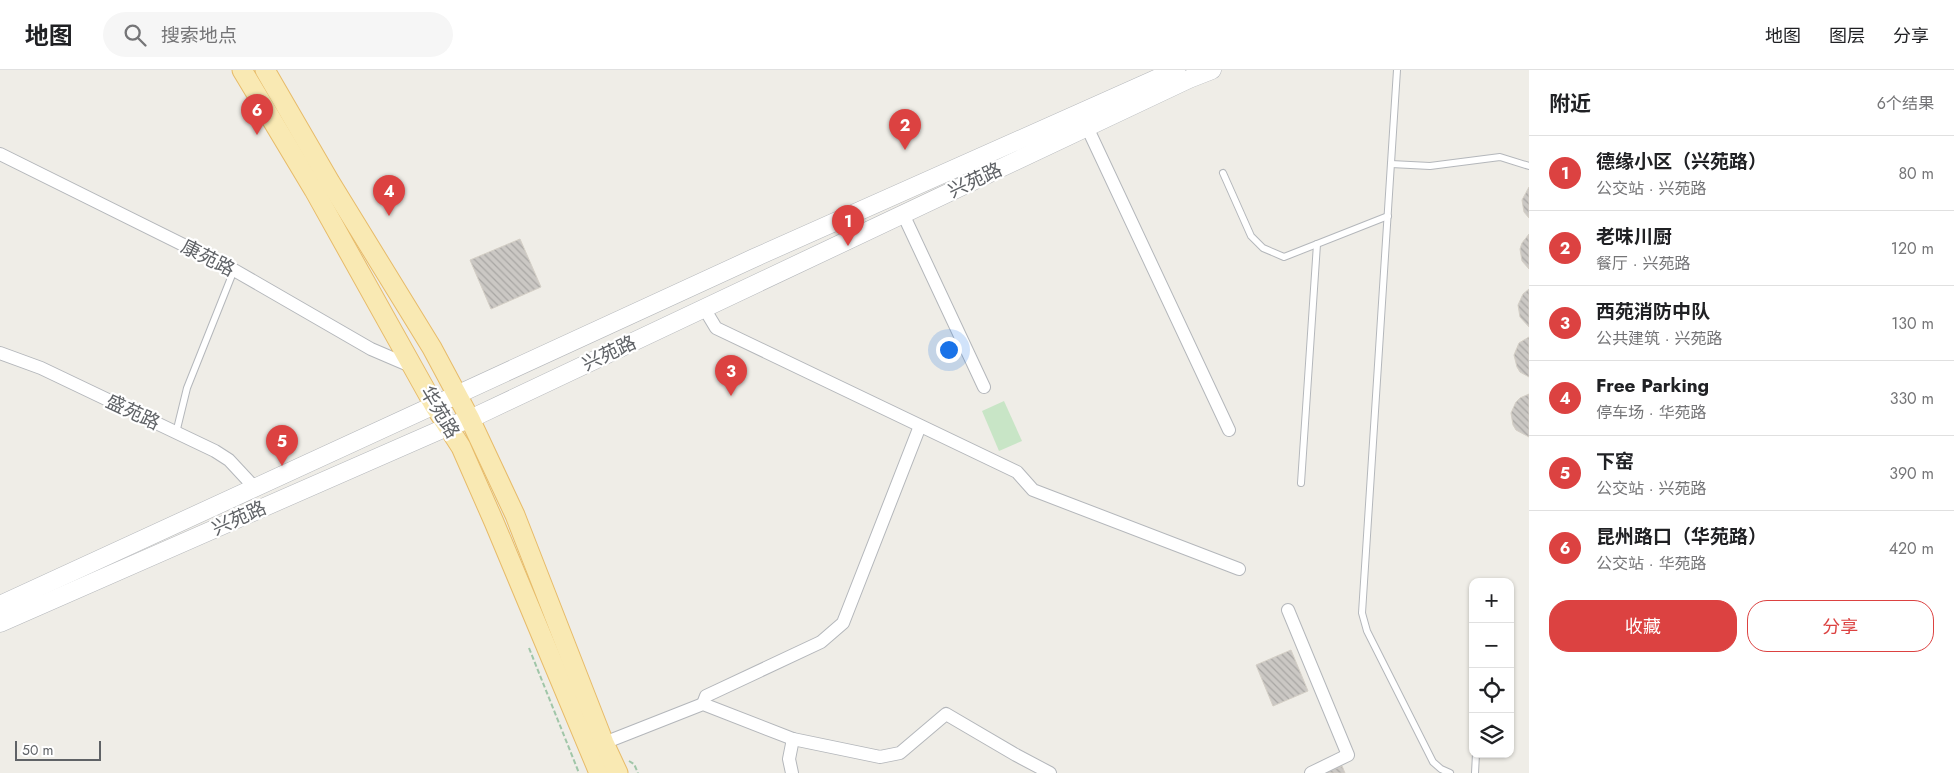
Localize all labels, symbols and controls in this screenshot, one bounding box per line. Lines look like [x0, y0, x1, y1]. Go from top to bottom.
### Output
search box [103, 12, 453, 57]
text: 地图 [25, 18, 73, 53]
icon: search [121, 21, 149, 49]
text: 搜索地点 [161, 22, 237, 49]
text: 地图 [1765, 23, 1801, 49]
text: 图层 [1829, 23, 1865, 49]
text: 分享 [1893, 23, 1929, 49]
text: 附近 [1549, 89, 1591, 119]
text: 6个结果 [1877, 92, 1934, 115]
pin: 6 [241, 94, 273, 135]
pin: 2 [889, 109, 921, 150]
text: 德缘小区（兴苑路） [1596, 148, 1767, 175]
street label: 兴苑路 [943, 156, 1007, 204]
text: 1 [1561, 162, 1569, 185]
text: 80 m [1898, 162, 1934, 185]
pin: 4 [373, 175, 405, 216]
text: 公交站 · 兴苑路 [1596, 177, 1706, 200]
pin: 1 [832, 205, 864, 246]
text: 老味川厨 [1596, 223, 1672, 250]
street label: 康苑路 [176, 233, 240, 283]
text: 2 [1560, 237, 1570, 260]
text: 120 m [1891, 237, 1934, 260]
text: 餐厅 · 兴苑路 [1596, 252, 1690, 275]
text: 西苑消防中队 [1596, 298, 1710, 325]
text: 3 [1560, 312, 1570, 335]
text: 130 m [1891, 312, 1934, 335]
text: 公共建筑 · 兴苑路 [1596, 327, 1722, 350]
street label: 兴苑路 [577, 329, 641, 377]
your location [936, 337, 962, 363]
pin: 3 [715, 355, 747, 396]
text: Free Parking [1596, 372, 1709, 399]
street label: 华苑路 [414, 381, 466, 443]
text: 4 [1559, 387, 1571, 410]
text: 330 m [1890, 387, 1934, 410]
street label: 盛苑路 [101, 388, 165, 436]
text: 停车场 · 华苑路 [1596, 401, 1706, 424]
pin: 5 [266, 425, 298, 466]
text: 下窑 [1596, 448, 1634, 475]
text: 5 [1560, 462, 1570, 485]
text: 390 m [1889, 462, 1934, 485]
text: 公交站 · 兴苑路 [1596, 477, 1706, 500]
street label: 兴苑路 [207, 494, 271, 542]
text: 昆州路口（华苑路） [1596, 523, 1767, 550]
text: 6 [1560, 537, 1570, 560]
text: 420 m [1889, 537, 1934, 560]
text: 公交站 · 华苑路 [1596, 552, 1706, 575]
map controls [1469, 578, 1514, 758]
button: + [1469, 578, 1514, 623]
button: 收藏 [1549, 600, 1737, 652]
button: 分享 [1747, 600, 1934, 652]
button: − [1469, 623, 1514, 668]
button: locate [1469, 668, 1514, 713]
button: layers [1469, 713, 1514, 758]
scale bar [15, 738, 101, 761]
text: 50 m [22, 740, 53, 760]

